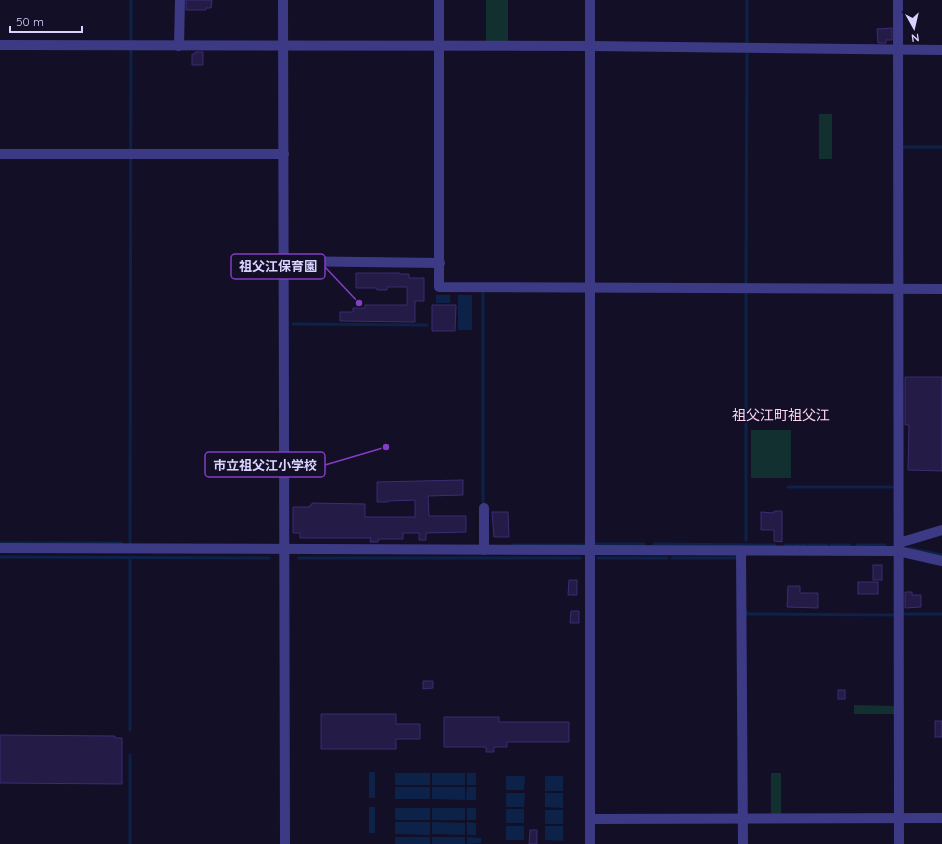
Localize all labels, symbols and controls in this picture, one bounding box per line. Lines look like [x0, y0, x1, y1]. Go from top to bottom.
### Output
scale bar [10, 8, 82, 34]
north arrow [894, 8, 934, 48]
text: 50 m [16, 14, 44, 29]
text: N [910, 30, 920, 45]
callout: 祖父江保育園 [231, 254, 325, 279]
text: 祖父江保育園 [239, 258, 317, 274]
district label: 祖父江町祖父江 [732, 406, 830, 424]
callout: 市立祖父江小学校 [205, 452, 325, 477]
text: 市立祖父江小学校 [213, 457, 317, 473]

